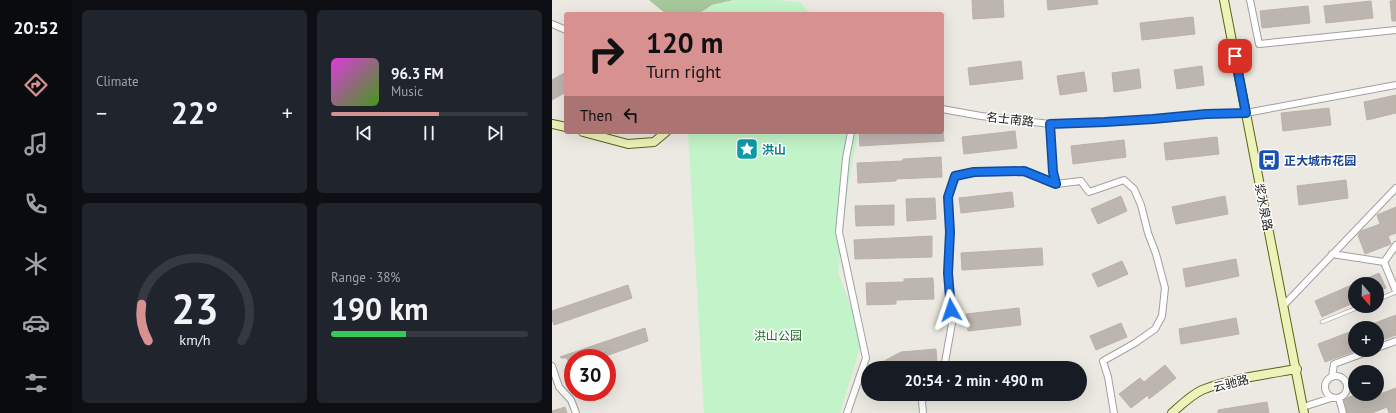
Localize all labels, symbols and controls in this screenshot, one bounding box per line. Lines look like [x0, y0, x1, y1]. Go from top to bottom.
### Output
text: 20:52 [13, 16, 59, 39]
text: 120 m [646, 24, 723, 61]
icon: right [580, 28, 632, 80]
pin [1218, 39, 1252, 73]
icon: arrive [1224, 45, 1246, 67]
text: Turn right [646, 60, 721, 83]
text: 96.3 FM [391, 64, 444, 83]
icon: directions [22, 71, 50, 99]
text: Climate [96, 73, 139, 90]
text: Music [391, 83, 423, 100]
text: 22° [171, 93, 218, 132]
text: − [96, 99, 107, 127]
text: + [282, 99, 293, 127]
icon: left [620, 104, 642, 126]
text: Then [580, 106, 612, 125]
street label: 名士南路 [985, 109, 1035, 129]
icon: previous [353, 122, 375, 144]
icon: pause [418, 122, 440, 144]
icon: next [484, 122, 506, 144]
icon: music [22, 130, 50, 158]
place icon: 洪山 [734, 136, 760, 162]
place label: 洪山 [762, 142, 786, 157]
bus stop icon: 正大城市花园 [1256, 147, 1282, 173]
place label: 正大城市花园 [1284, 153, 1356, 168]
street label: 浆水泉路 [1252, 182, 1276, 232]
icon: phone [22, 190, 50, 218]
icon: climate [22, 250, 50, 278]
text: Range · 38% [331, 269, 400, 286]
north arrow [1348, 277, 1384, 313]
map controls [1348, 277, 1384, 401]
text: 23 [171, 282, 218, 335]
text: 190 km [331, 289, 429, 328]
position arrow [930, 289, 972, 331]
icon: car [22, 309, 50, 337]
button: + [1348, 321, 1384, 357]
park label: 洪山公园 [754, 328, 802, 343]
text: km/h [179, 329, 210, 348]
speed limit sign: 30 [564, 349, 616, 401]
button: − [1348, 365, 1384, 401]
icon: filters [22, 369, 50, 397]
text: 20:54 · 2 min · 490 m [905, 371, 1043, 390]
street label: 云驰路 [1212, 371, 1250, 395]

